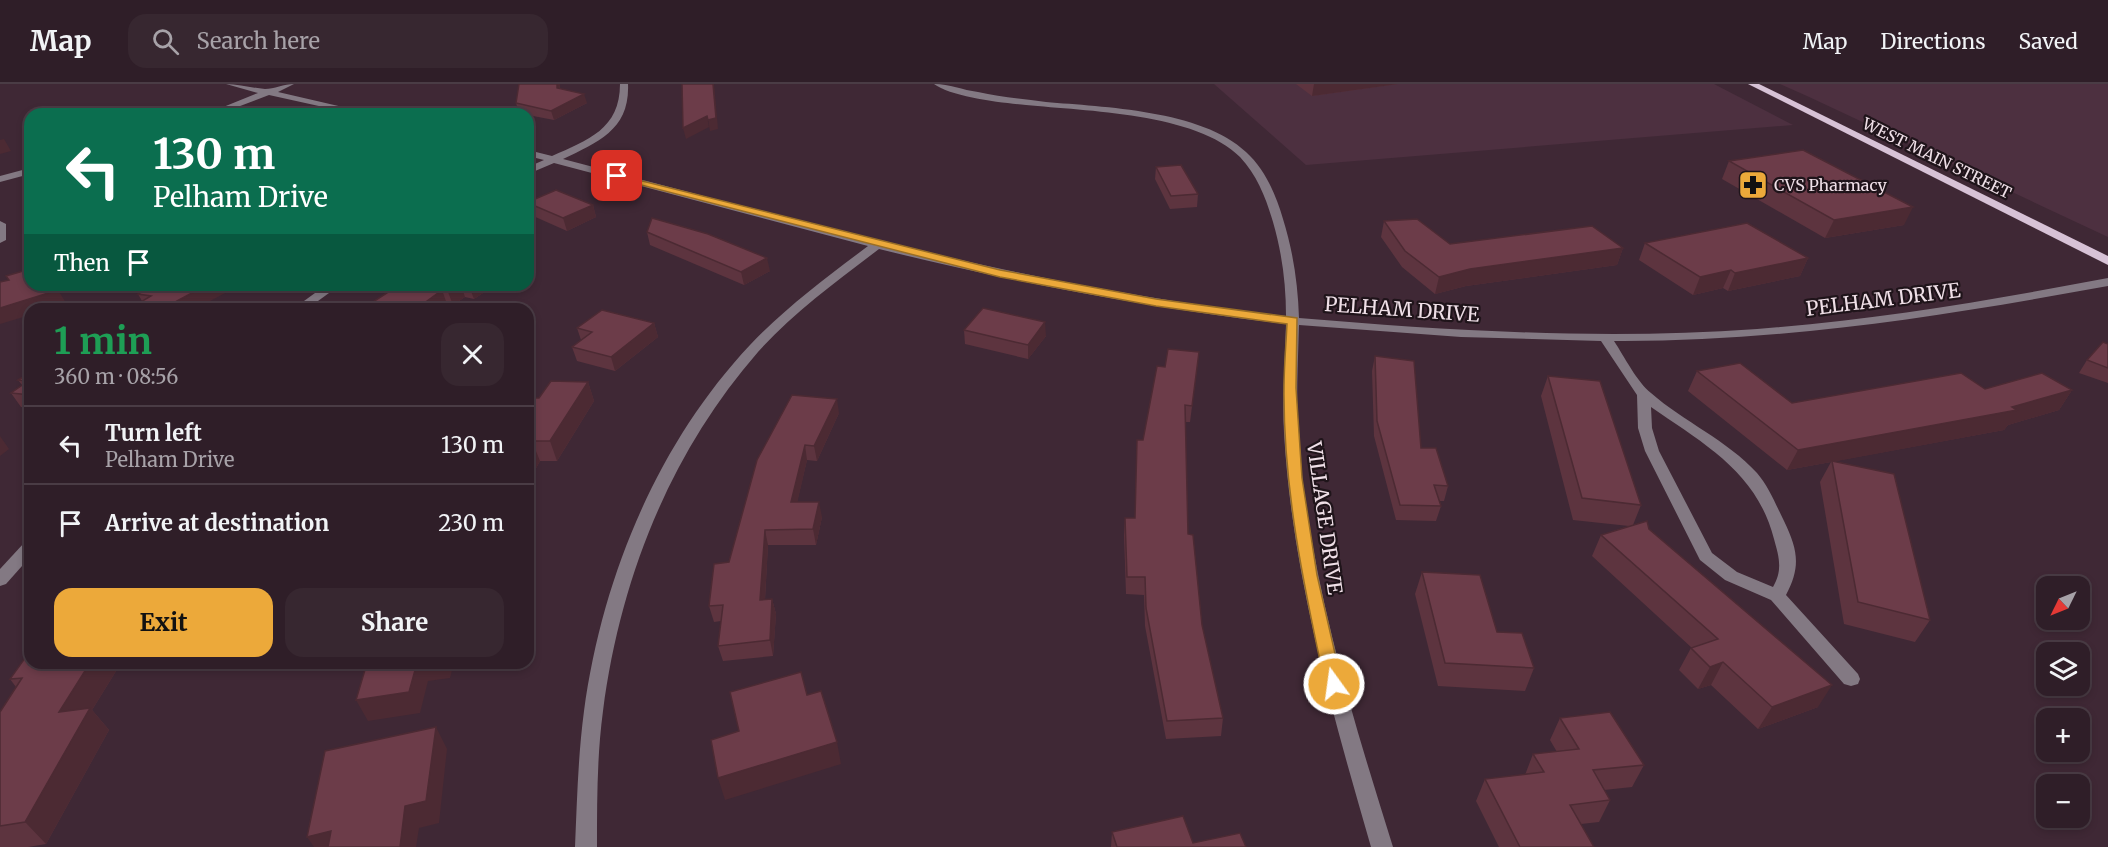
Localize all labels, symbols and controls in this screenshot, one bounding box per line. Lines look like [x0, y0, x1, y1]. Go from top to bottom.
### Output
search box [128, 14, 548, 68]
text: Map [30, 23, 92, 59]
icon: search [149, 25, 182, 58]
text: Search here [197, 27, 320, 55]
text: Map [1803, 28, 1847, 55]
text: Directions [1880, 28, 1985, 55]
text: Saved [2018, 28, 2078, 55]
street label: WEST MAIN STREET [1858, 113, 2015, 203]
text: 130 m [153, 128, 275, 180]
icon: left [54, 132, 132, 210]
pin [591, 150, 642, 201]
icon: arrive [600, 159, 633, 192]
pharmacy icon: CVS Pharmacy [1737, 169, 1769, 201]
place label: CVS Pharmacy [1774, 175, 1888, 195]
text: Pelham Drive [153, 180, 328, 214]
icon: arrive [122, 246, 155, 279]
text: Then [54, 249, 110, 277]
street label: PELHAM DRIVE [1804, 277, 1962, 321]
street label: PELHAM DRIVE [1324, 291, 1481, 327]
text: 1 min [54, 319, 152, 364]
button: close [441, 323, 504, 386]
text: 360 m · 08:56 [54, 364, 178, 389]
text: Turn left [105, 419, 202, 447]
icon: left [54, 429, 87, 462]
text: 130 m [441, 431, 504, 459]
street label: VILLAGE DRIVE [1302, 439, 1348, 596]
text: Pelham Drive [105, 447, 235, 472]
icon: arrive [54, 507, 87, 540]
text: Arrive at destination [105, 509, 329, 537]
text: 230 m [438, 509, 504, 537]
north arrow [2036, 576, 2090, 630]
map controls [2036, 576, 2090, 828]
button: Exit [54, 588, 273, 657]
button: Share [285, 588, 504, 657]
button: layers [2036, 642, 2090, 696]
position arrow [1302, 652, 1366, 716]
button: + [2036, 708, 2090, 762]
button: − [2036, 774, 2090, 828]

